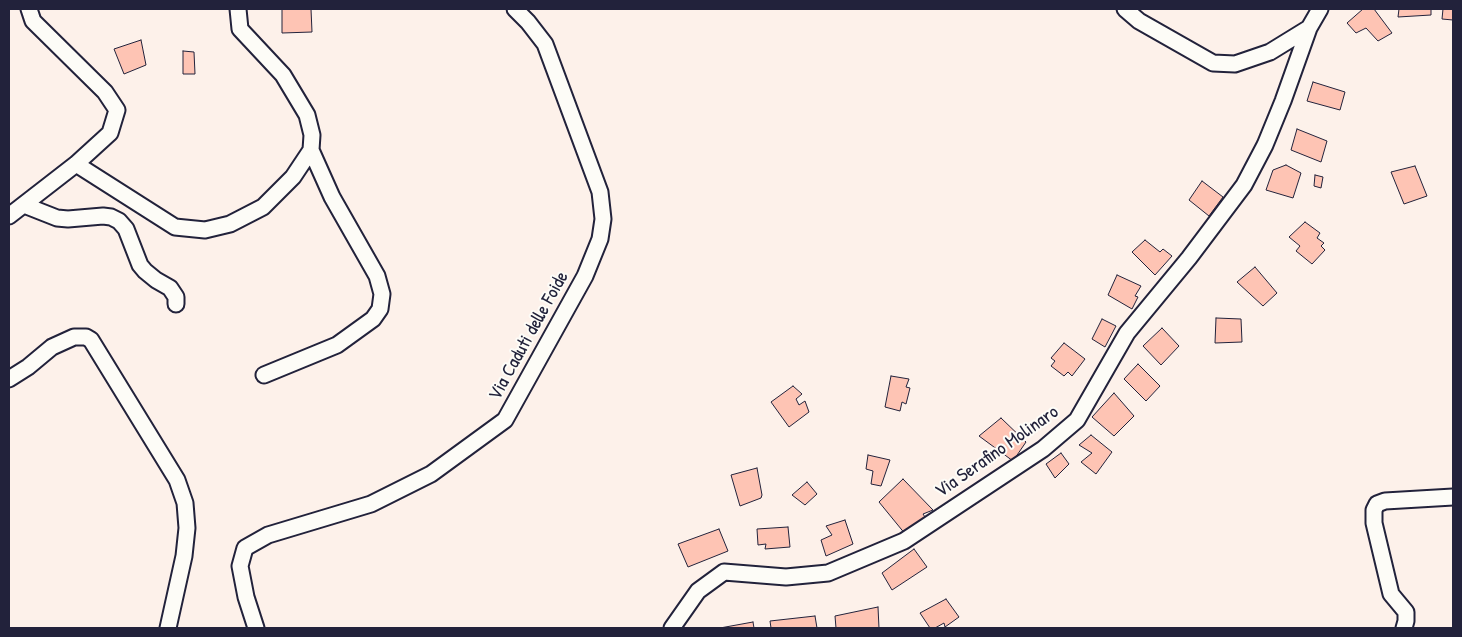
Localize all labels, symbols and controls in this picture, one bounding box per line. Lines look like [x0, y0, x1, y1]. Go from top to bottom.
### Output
street label: Via Caduti delle Foide [484, 268, 574, 404]
street label: Via Serafino Molinaro [931, 401, 1063, 503]

